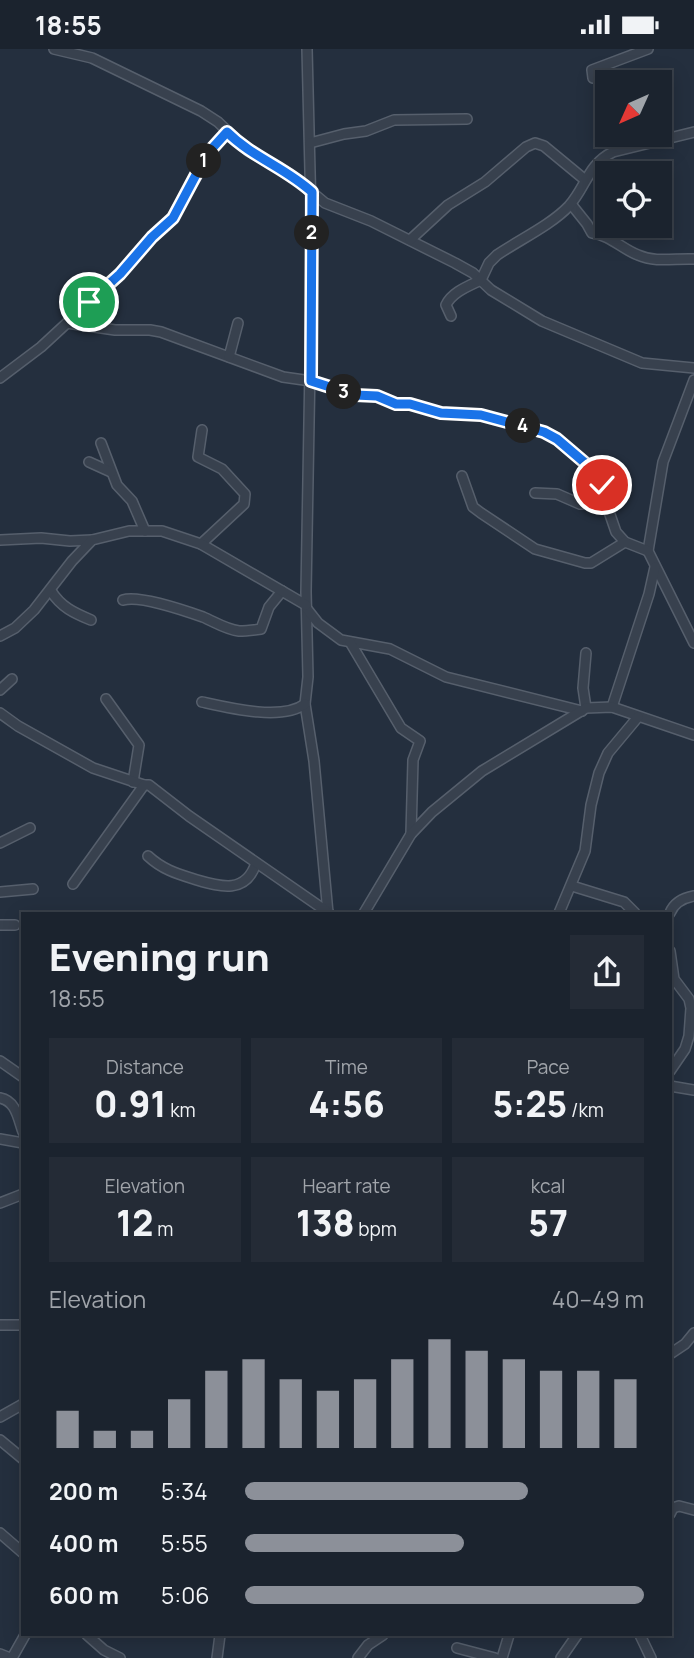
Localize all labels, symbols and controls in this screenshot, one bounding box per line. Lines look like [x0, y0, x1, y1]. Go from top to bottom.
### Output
text: 18:55 [35, 7, 102, 43]
north arrow [595, 70, 672, 147]
map controls [595, 70, 672, 238]
pin: 1 [186, 143, 222, 179]
text: 1 [199, 147, 208, 173]
button: locate [595, 161, 672, 238]
pin: 2 [294, 215, 330, 251]
text: 2 [306, 219, 317, 245]
pin [59, 272, 119, 332]
icon: arrive [70, 283, 108, 321]
pin: 3 [326, 375, 362, 409]
text: 3 [338, 378, 349, 404]
pin: 4 [505, 409, 540, 443]
text: 4 [517, 412, 528, 438]
pin [572, 455, 632, 515]
icon: check [583, 466, 621, 504]
text: Evening run [49, 930, 270, 982]
button: share [570, 935, 644, 1009]
text: 18:55 [49, 982, 105, 1014]
text: Distance [106, 1054, 184, 1080]
text: Time [325, 1054, 368, 1080]
text: Pace [527, 1054, 570, 1080]
text: 0.91 [94, 1080, 166, 1128]
text: 4:56 [308, 1080, 385, 1128]
text: 5:25 [492, 1080, 567, 1128]
text: km [166, 1097, 196, 1123]
text: /km [567, 1097, 604, 1123]
text: Elevation [105, 1173, 185, 1199]
text: Heart rate [302, 1173, 391, 1199]
text: kcal [531, 1173, 566, 1199]
text: 12 [116, 1199, 153, 1247]
text: 138 [296, 1199, 354, 1247]
text: 57 [528, 1199, 568, 1247]
text: m [153, 1216, 173, 1242]
text: bpm [354, 1216, 397, 1242]
text: Elevation [49, 1283, 146, 1315]
text: 40–49 m [552, 1283, 644, 1315]
text: 200 m [49, 1475, 118, 1507]
text: 5:34 [161, 1475, 207, 1507]
text: 400 m [49, 1527, 119, 1559]
text: 5:55 [161, 1527, 208, 1559]
text: 600 m [49, 1579, 119, 1611]
text: 5:06 [161, 1579, 209, 1611]

